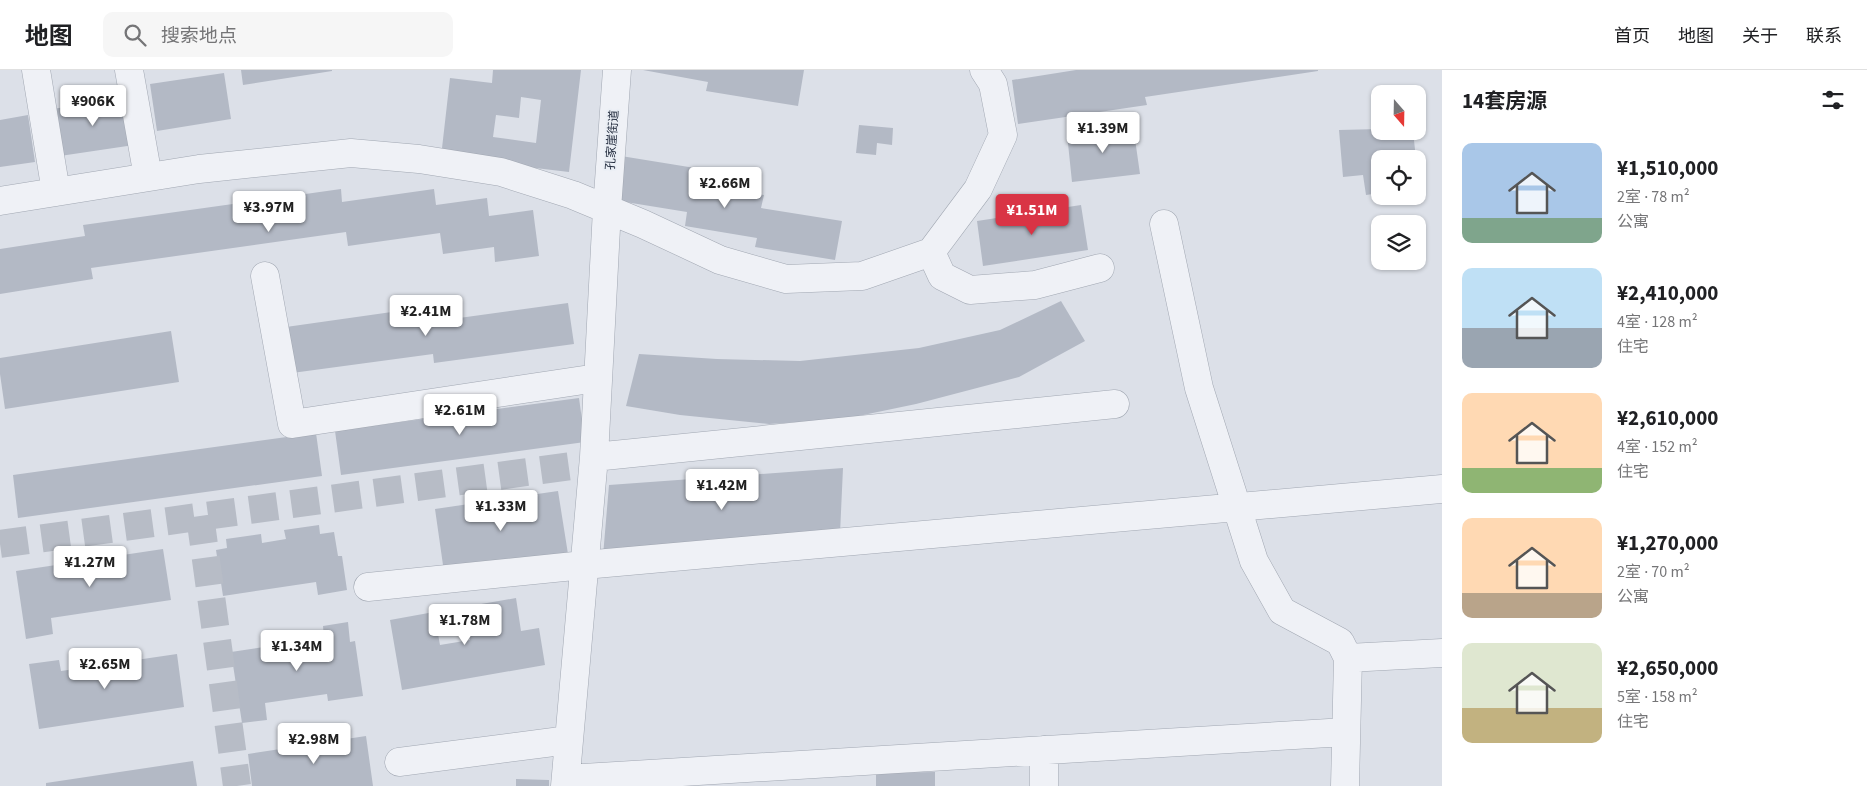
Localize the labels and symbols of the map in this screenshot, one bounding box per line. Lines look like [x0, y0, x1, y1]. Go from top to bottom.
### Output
pin: ¥906K [58, 85, 128, 127]
north arrow [1371, 85, 1426, 140]
street label: 孔家崖街道 [602, 110, 623, 171]
pin: ¥1.39M [1062, 112, 1144, 154]
pin: ¥2.66M [684, 166, 766, 209]
pin: ¥3.97M [228, 190, 310, 233]
pin: ¥1.51M [991, 194, 1073, 236]
pin: ¥2.41M [385, 294, 467, 337]
pin: ¥2.61M [419, 394, 501, 436]
pin: ¥1.42M [681, 468, 763, 511]
pin: ¥1.33M [460, 490, 542, 532]
pin: ¥1.27M [49, 546, 131, 588]
pin: ¥1.78M [424, 604, 506, 646]
pin: ¥1.34M [256, 630, 338, 672]
pin: ¥2.65M [64, 648, 146, 690]
pin: ¥2.98M [273, 722, 355, 765]

